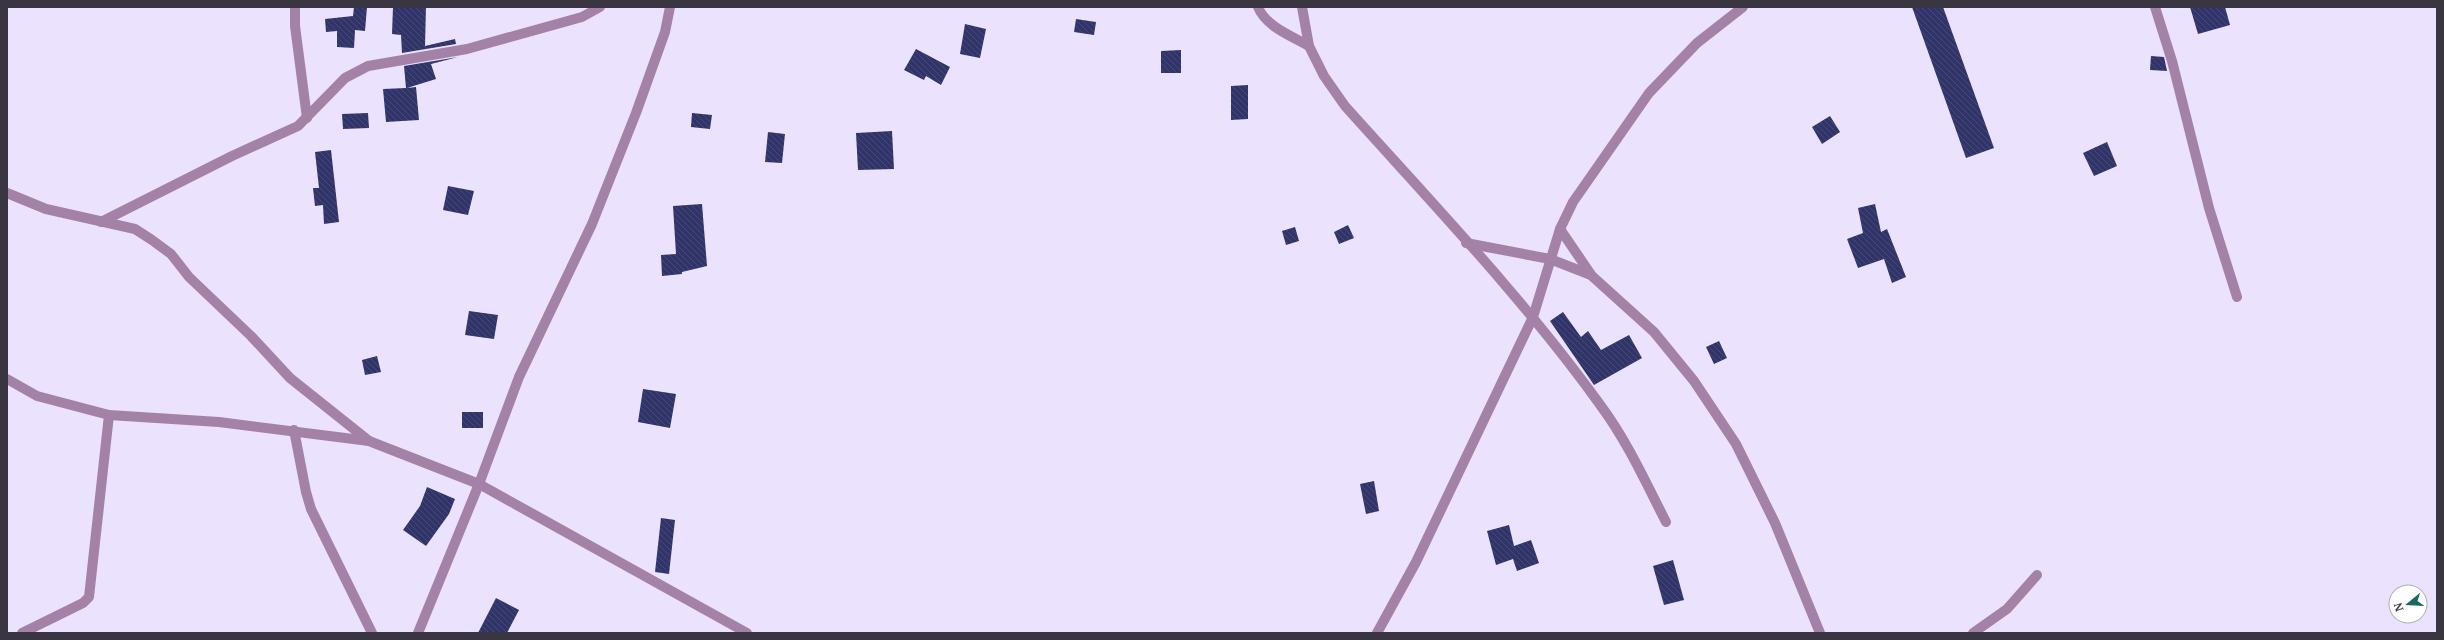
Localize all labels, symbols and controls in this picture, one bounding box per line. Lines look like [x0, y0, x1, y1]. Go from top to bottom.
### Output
north arrow [2388, 584, 2428, 624]
text: N [2389, 600, 2406, 614]

